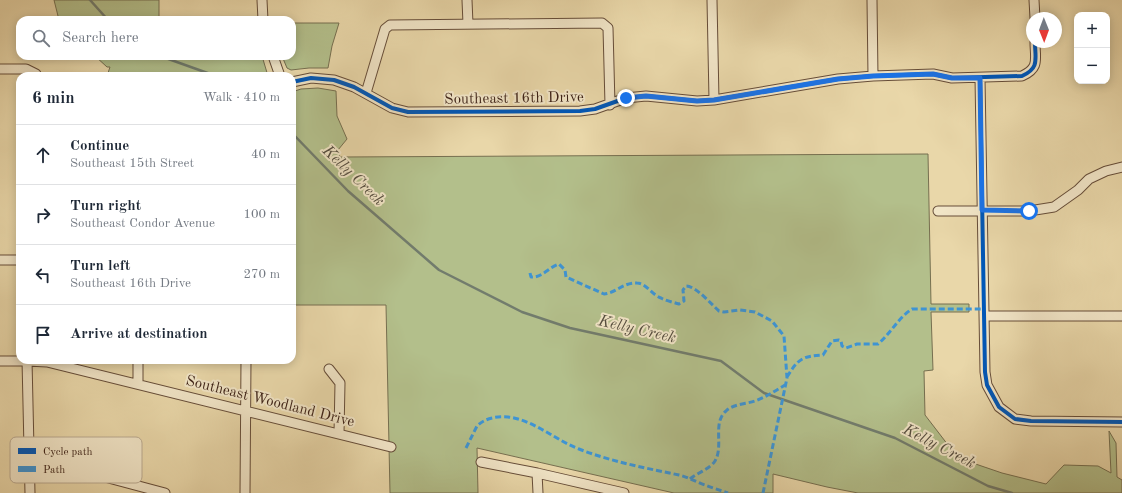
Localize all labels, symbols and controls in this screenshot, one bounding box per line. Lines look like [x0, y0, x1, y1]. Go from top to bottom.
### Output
north arrow [1026, 12, 1062, 48]
map controls [1074, 12, 1110, 84]
button: + [1074, 12, 1110, 48]
search box [16, 16, 296, 60]
icon: search [30, 27, 52, 49]
text: Search here [62, 31, 139, 46]
button: − [1074, 48, 1110, 84]
route end [617, 89, 635, 107]
text: 6 min [32, 90, 75, 107]
street label: Southeast 16th Drive [444, 90, 584, 108]
text: Walk · 410 m [203, 91, 280, 104]
text: Continue [70, 139, 129, 154]
water label: Kelly Creek [318, 142, 387, 209]
icon: ahead [32, 144, 54, 166]
text: 40 m [251, 148, 280, 161]
text: Southeast 15th Street [70, 157, 194, 170]
text: Turn right [70, 199, 141, 214]
route start [1020, 202, 1038, 220]
icon: right [32, 204, 54, 226]
text: 100 m [243, 208, 280, 221]
text: Southeast Condor Avenue [70, 217, 215, 230]
text: Turn left [70, 259, 130, 274]
icon: left [32, 264, 54, 286]
text: 270 m [243, 268, 280, 281]
text: Southeast 16th Drive [70, 277, 191, 290]
water label: Kelly Creek [596, 313, 678, 347]
icon: arrive [32, 324, 54, 346]
text: Arrive at destination [70, 327, 208, 342]
street label: Southeast Woodland Drive [184, 374, 356, 430]
water label: Kelly Creek [899, 421, 978, 472]
legend [10, 437, 142, 483]
text: Cycle path [43, 447, 93, 458]
text: Path [43, 465, 65, 476]

